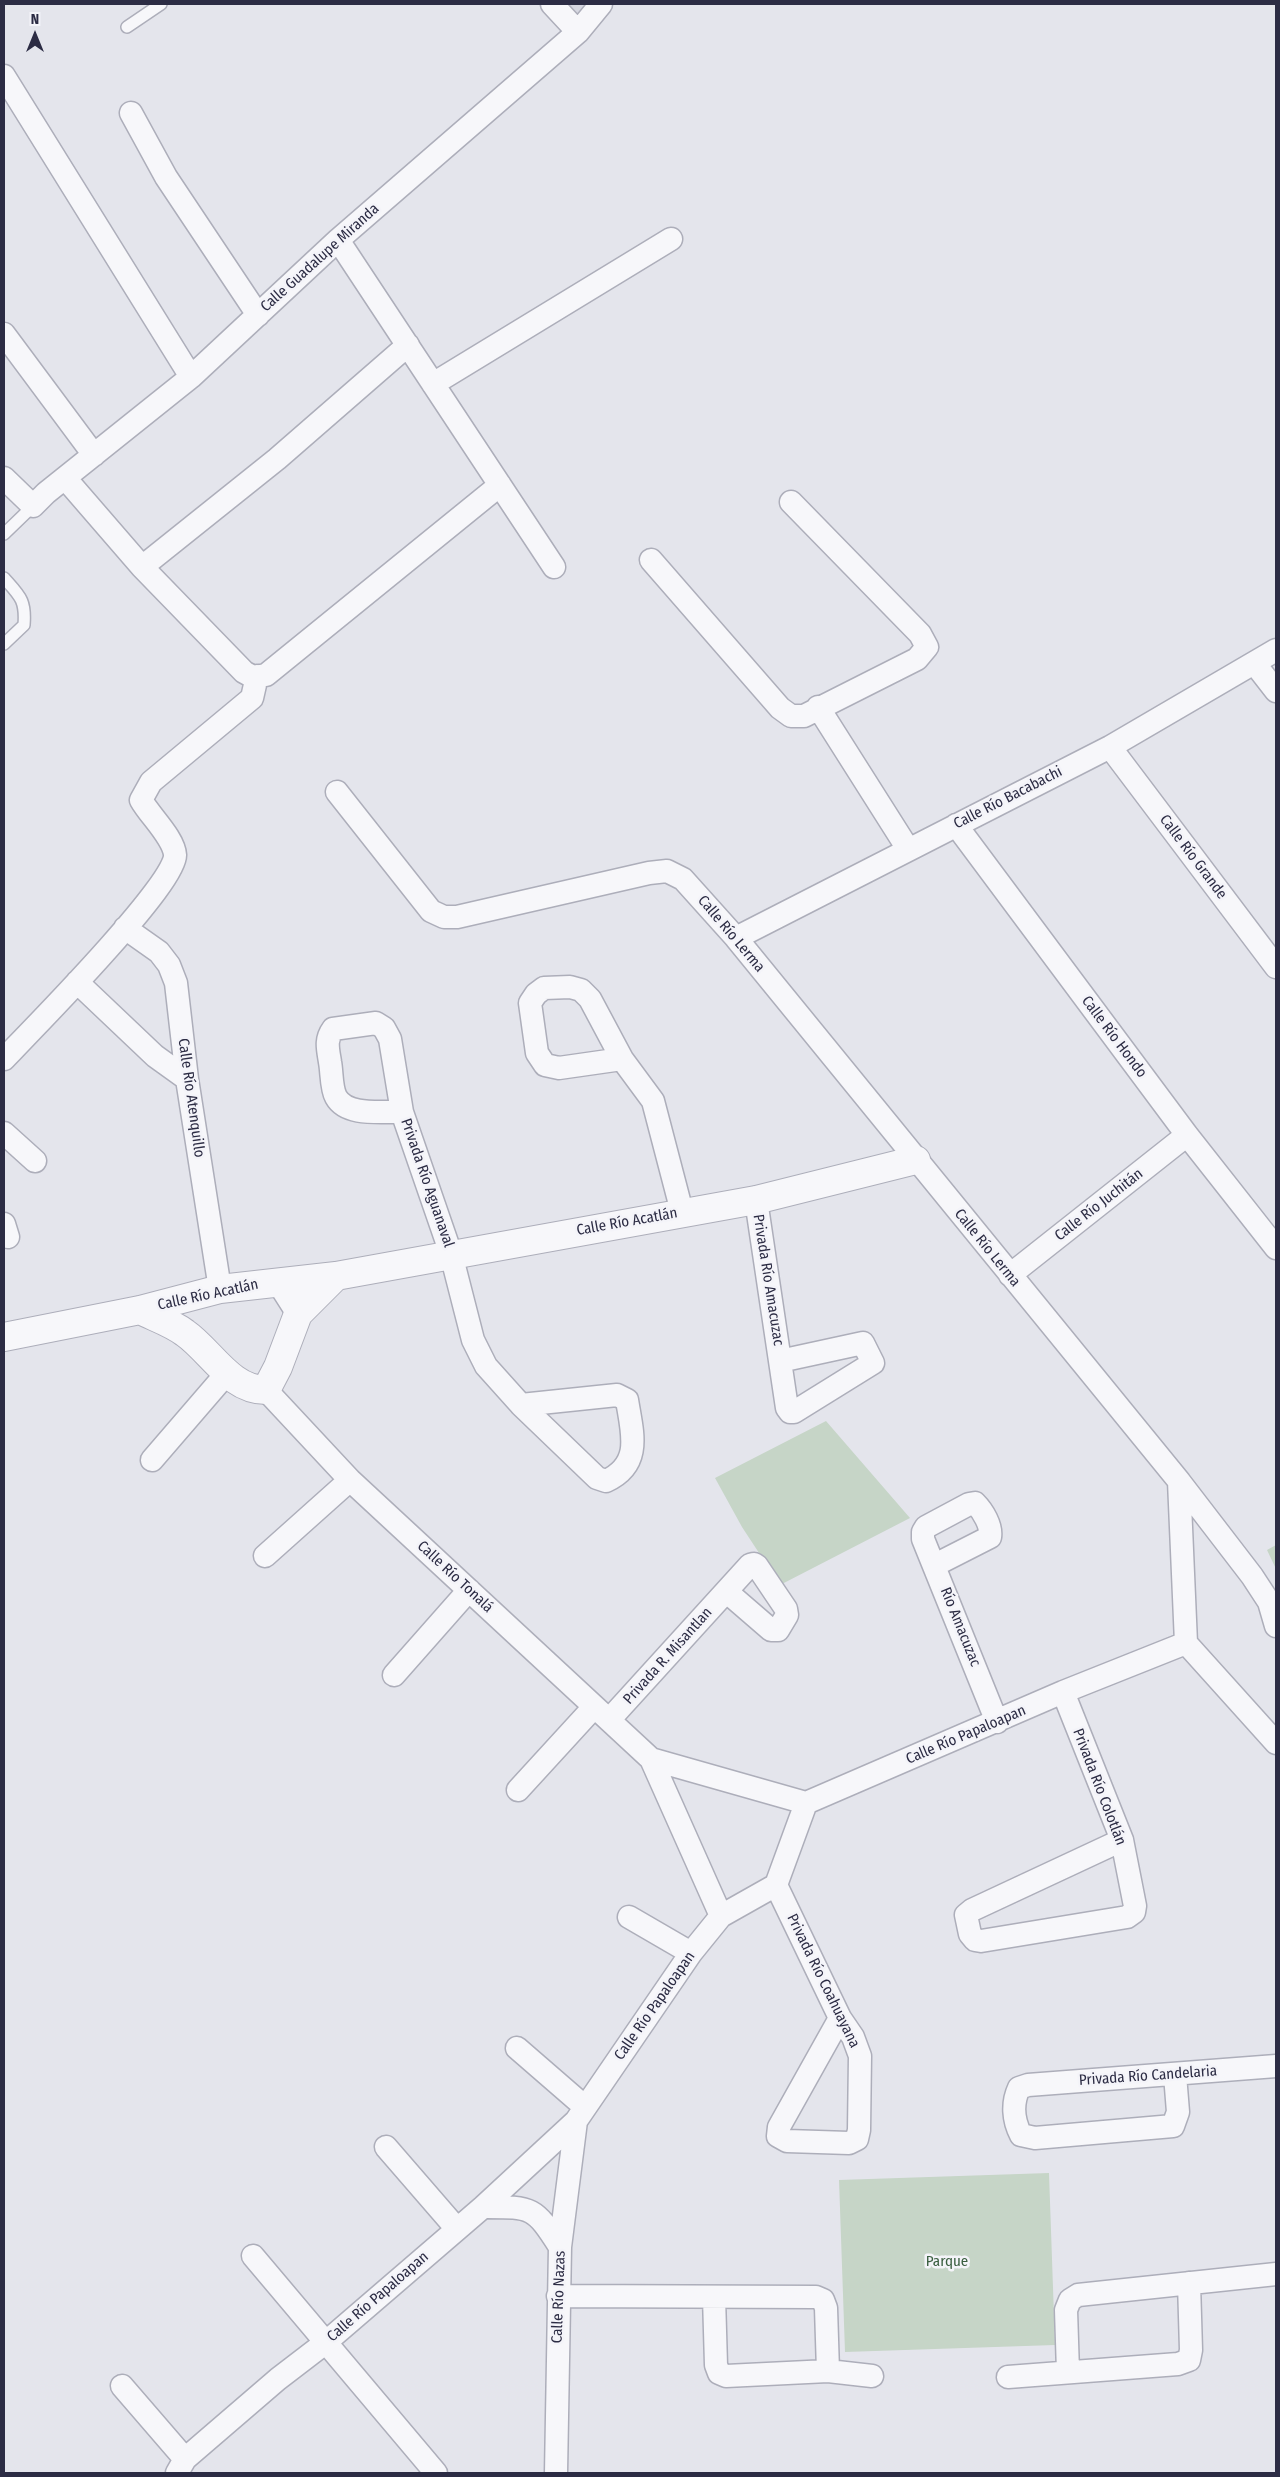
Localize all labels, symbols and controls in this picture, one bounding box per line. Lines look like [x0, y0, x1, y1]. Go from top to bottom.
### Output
north arrow [10, 10, 60, 60]
text: N [31, 11, 39, 28]
street label: Calle Guadalupe Miranda [257, 200, 383, 316]
street label: Calle Río Bacabachi [951, 763, 1065, 833]
street label: Calle Río Grande [1155, 811, 1231, 903]
street label: Calle Río Lerma [694, 892, 768, 976]
street label: Calle Río Hondo [1077, 993, 1151, 1081]
street label: Calle Río Atenquillo [174, 1037, 208, 1159]
street label: Privada Río Aguanaval [396, 1116, 458, 1250]
street label: Calle Río Juchitán [1051, 1165, 1147, 1245]
street label: Calle Río Acatlán [575, 1204, 679, 1240]
street label: Calle Río Lerma [950, 1206, 1024, 1290]
street label: Privada Río Amacuzac [749, 1213, 787, 1347]
street label: Calle Río Acatlán [156, 1276, 260, 1314]
street label: Calle Río Tonalá [413, 1537, 497, 1617]
street label: Río Amacuzac [936, 1585, 984, 1669]
street label: Privada R. Misantlan [620, 1604, 716, 1708]
street label: Calle Río Papaloapan [903, 1702, 1029, 1768]
street label: Privada Río Colotlán [1068, 1726, 1130, 1848]
street label: Privada Río Coahuayana [783, 1911, 863, 2051]
street label: Calle Río Papaloapan [611, 1948, 699, 2064]
street label: Privada Río Candelaria [1078, 2062, 1218, 2090]
street label: Calle Río Papaloapan [324, 2248, 432, 2346]
street label: Calle Río Nazas [548, 2250, 570, 2344]
park label: Parque [926, 2253, 968, 2271]

